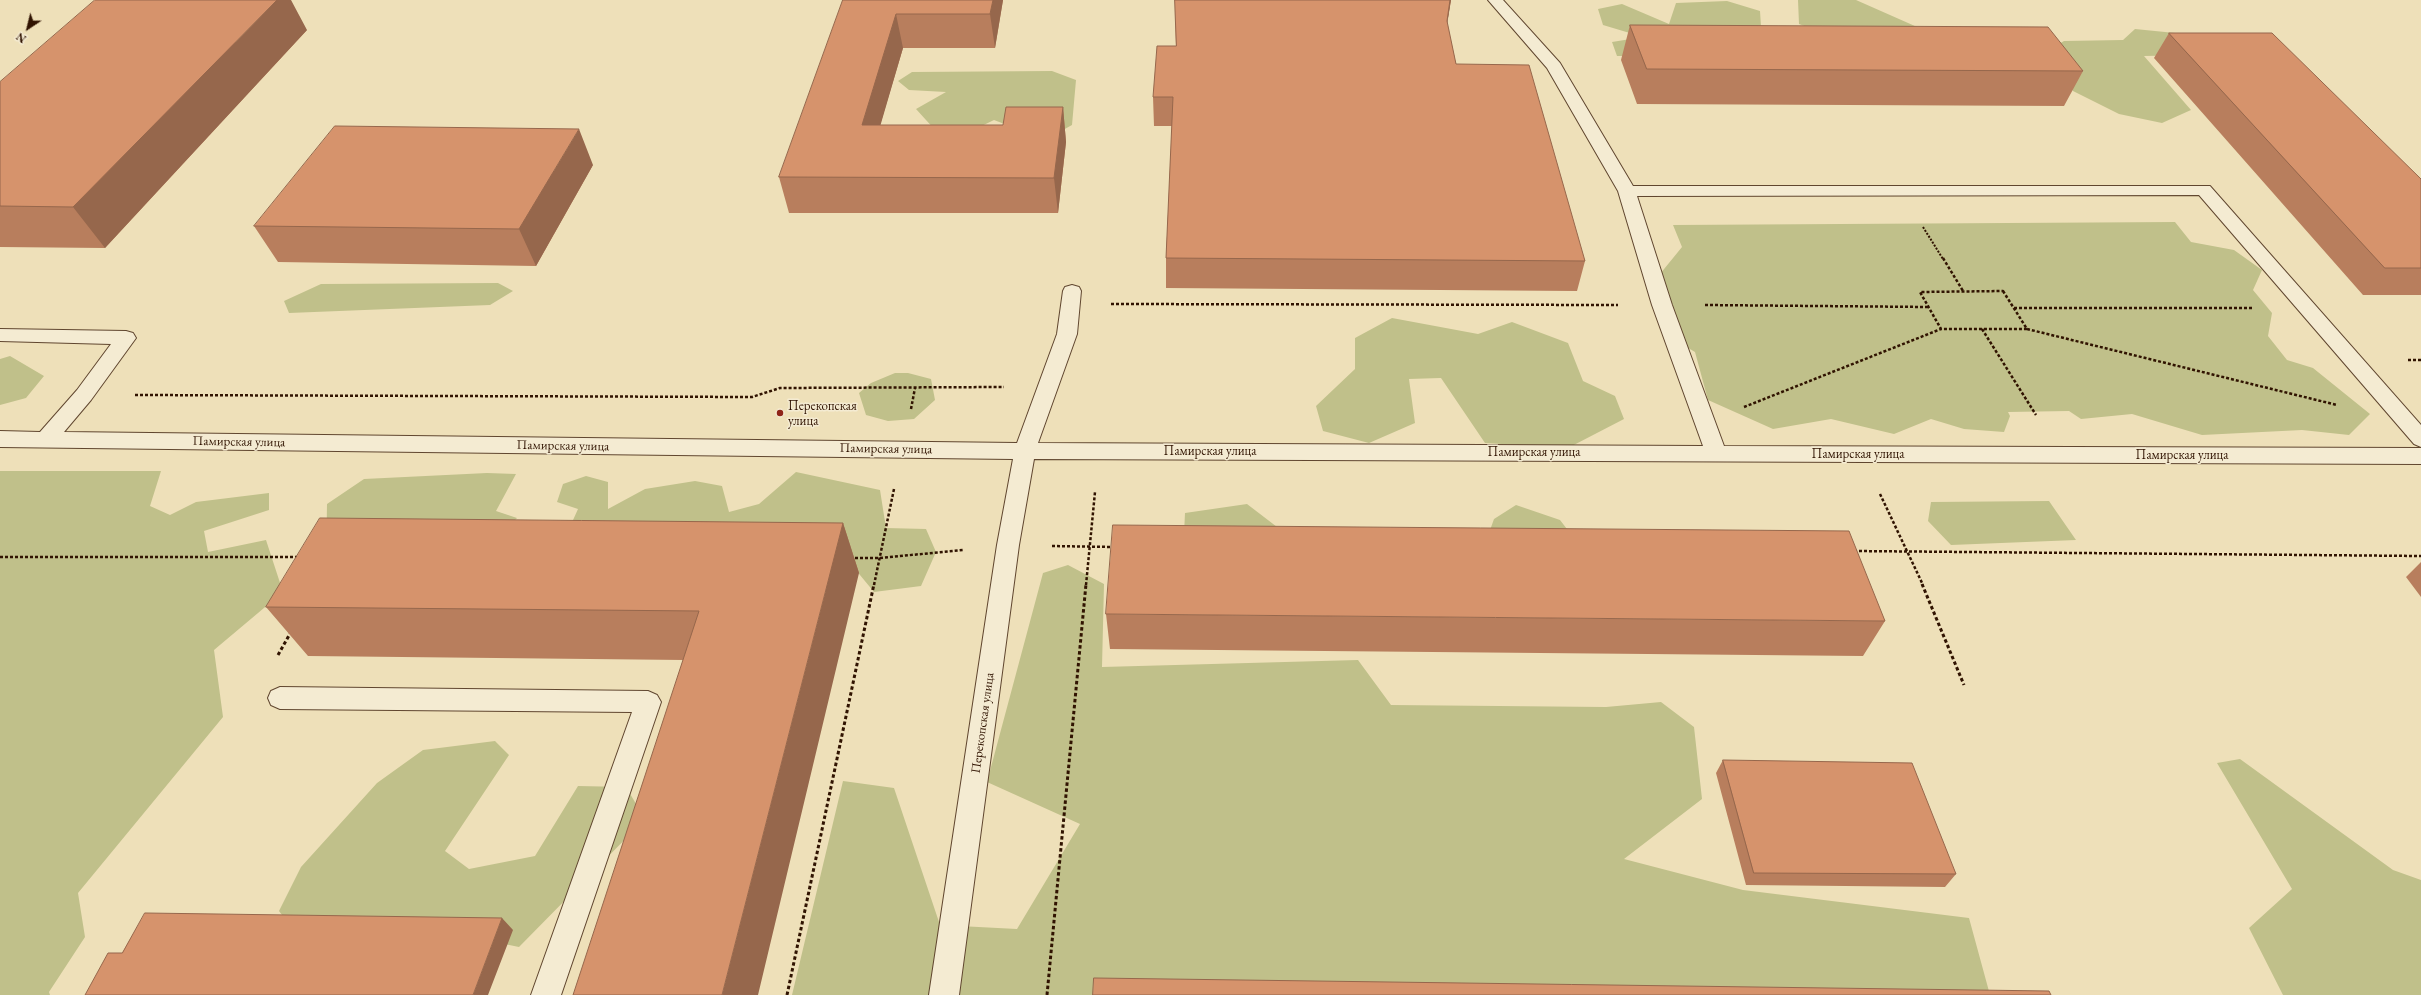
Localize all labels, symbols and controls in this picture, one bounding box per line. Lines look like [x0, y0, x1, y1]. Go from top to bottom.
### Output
north arrow [8, 8, 48, 48]
text: N [13, 30, 29, 46]
place label: Перекопская улица [788, 398, 857, 429]
marker: Перекопская улица [775, 408, 785, 418]
street label: Памирская улица [192, 433, 286, 451]
street label: Памирская улица [516, 437, 610, 455]
street label: Памирская улица [839, 440, 933, 458]
street label: Памирская улица [1164, 443, 1256, 459]
street label: Памирская улица [1488, 444, 1580, 460]
street label: Памирская улица [1812, 446, 1904, 462]
street label: Памирская улица [2136, 447, 2228, 463]
street label: Перекопская улица [968, 672, 998, 774]

